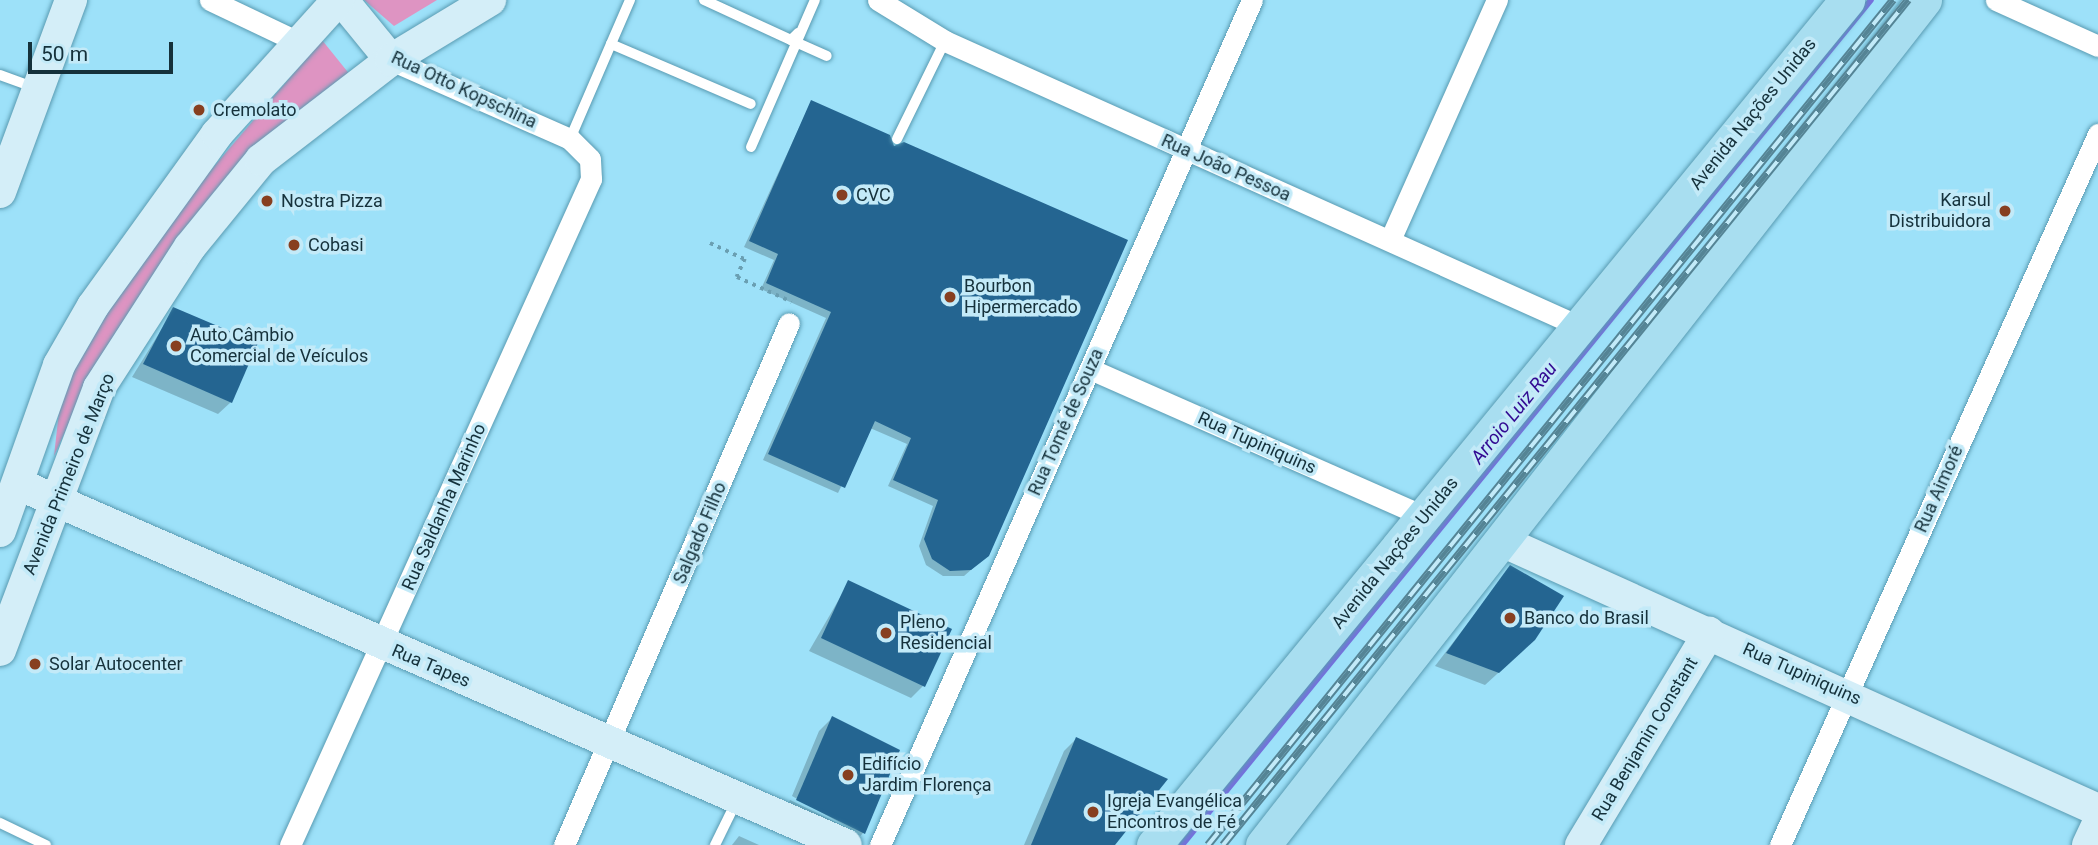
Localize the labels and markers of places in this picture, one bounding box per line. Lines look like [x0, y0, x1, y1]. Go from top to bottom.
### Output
place label: Cremolato [213, 99, 296, 121]
marker: Cremolato [191, 102, 207, 118]
place label: CVC [856, 184, 891, 206]
marker: CVC [834, 187, 850, 203]
place label: Nostra Pizza [281, 190, 383, 212]
place label: Karsul Distribuidora [1889, 190, 1991, 232]
marker: Nostra Pizza [259, 193, 275, 209]
marker: Karsul Distribuidora [1997, 203, 2013, 219]
place label: Cobasi [308, 234, 364, 256]
marker: Cobasi [286, 237, 302, 253]
place label: Bourbon Hipermercado [964, 276, 1078, 318]
marker: Bourbon Hipermercado [942, 289, 958, 305]
place label: Auto Câmbio Comercial de Veículos [190, 325, 368, 368]
marker: Auto Câmbio Comercial de Veículos [168, 338, 184, 354]
place label: Banco do Brasil [1524, 607, 1649, 629]
marker: Banco do Brasil [1502, 610, 1518, 626]
place label: Pleno Residencial [900, 612, 992, 654]
marker: Pleno Residencial [878, 625, 894, 641]
place label: Solar Autocenter [49, 653, 183, 675]
marker: Solar Autocenter [27, 656, 43, 672]
place label: Edifício Jardim Florença [862, 754, 992, 796]
marker: Edifício Jardim Florença [840, 767, 856, 783]
place label: Igreja Evangélica Encontros de Fé [1107, 791, 1242, 834]
marker: Igreja Evangélica Encontros de Fé [1085, 804, 1101, 820]

